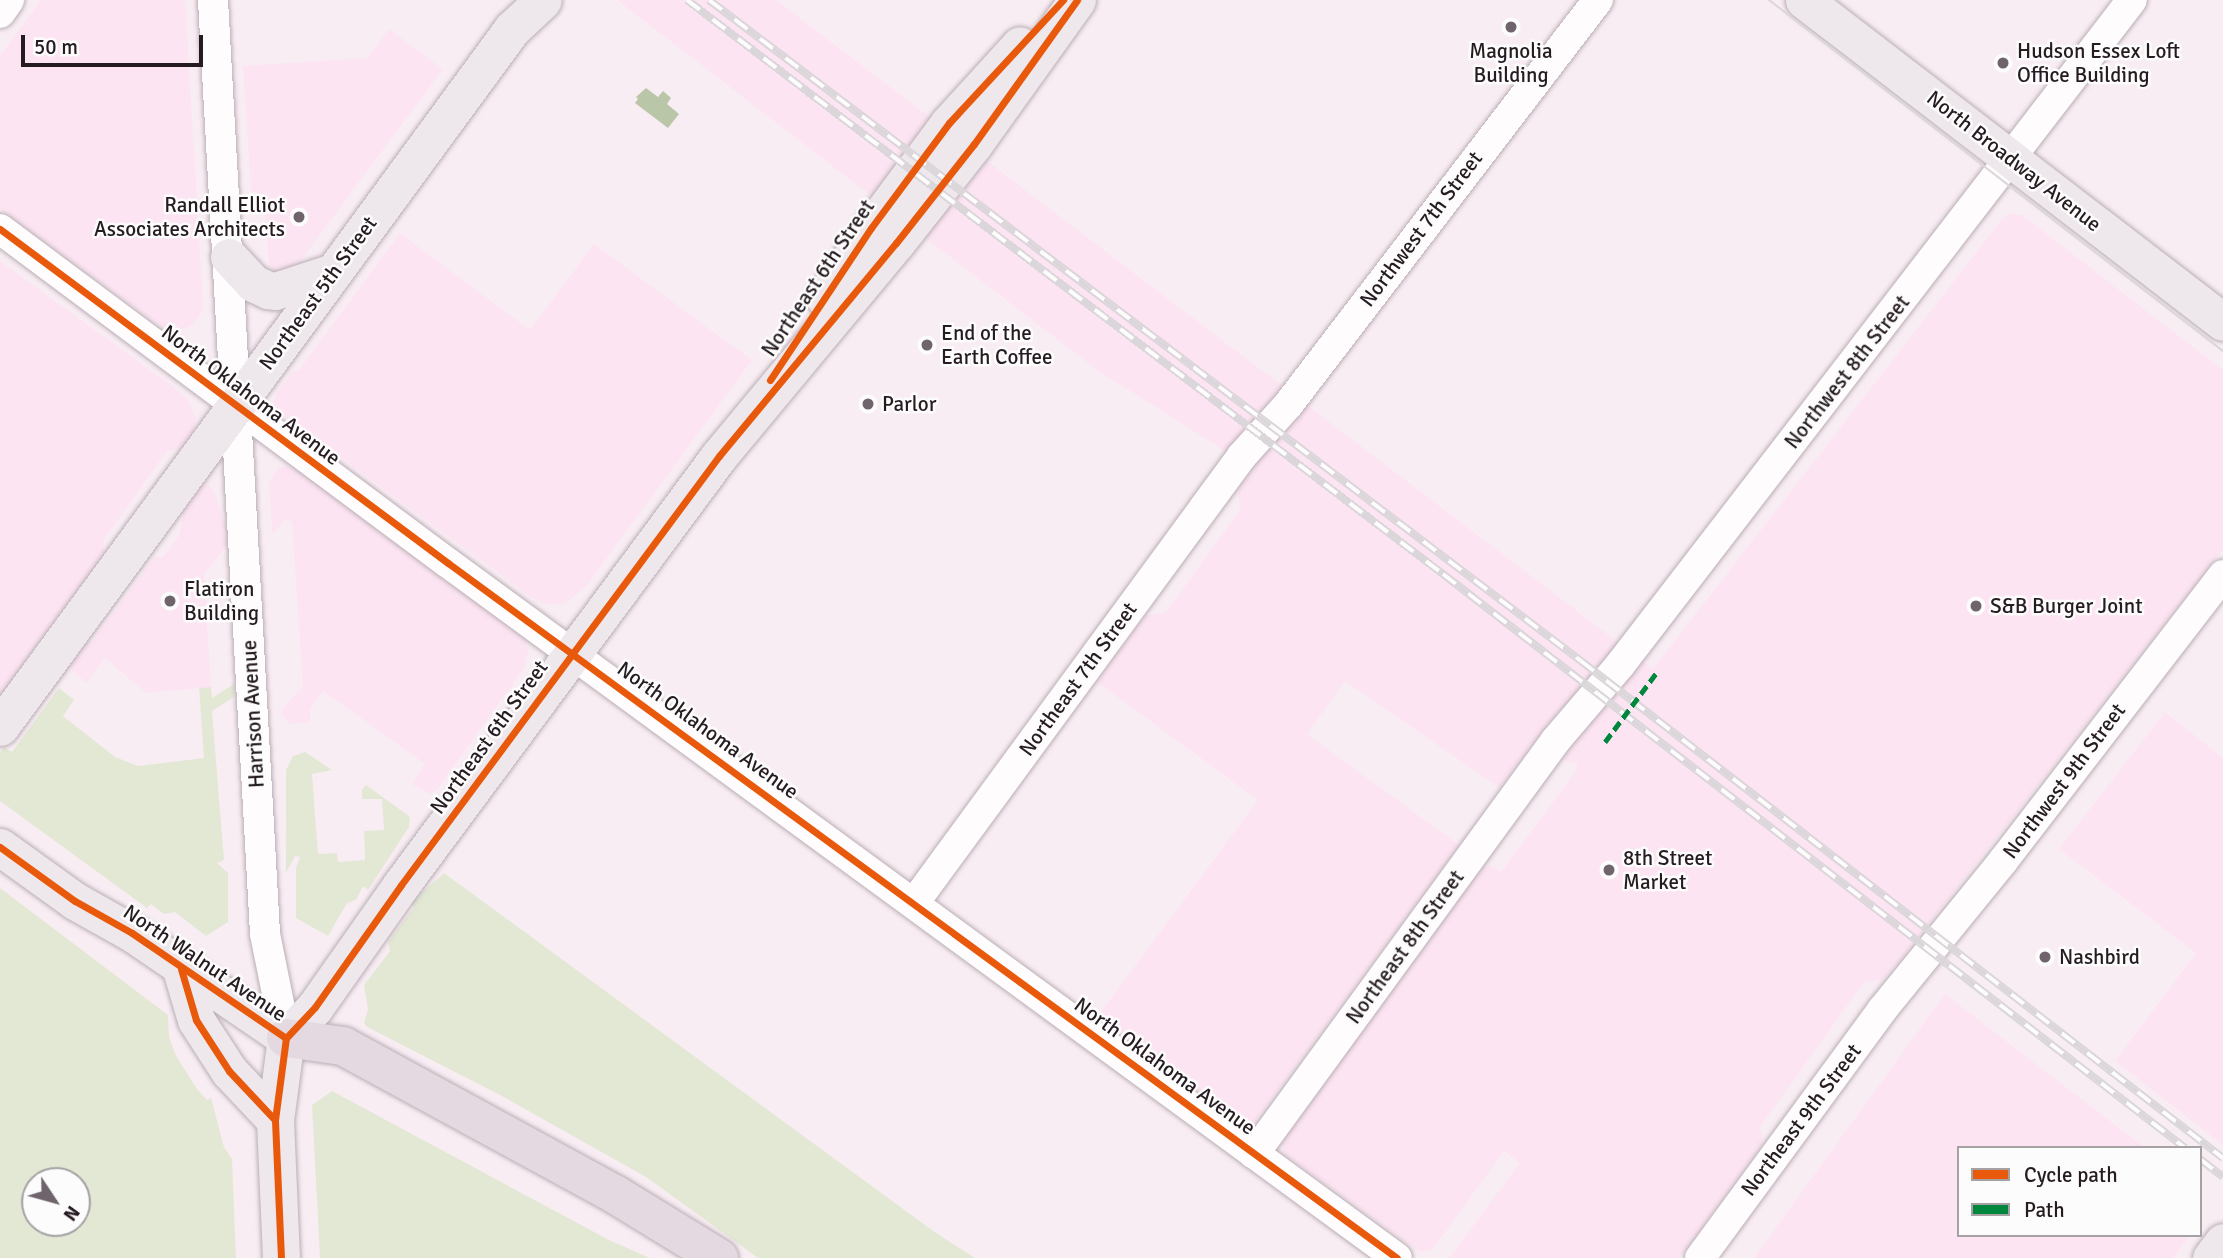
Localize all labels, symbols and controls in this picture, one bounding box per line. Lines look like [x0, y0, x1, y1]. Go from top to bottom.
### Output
marker: Magnolia Building [1503, 19, 1519, 35]
scale bar [24, 21, 206, 65]
text: 50 m [34, 34, 78, 60]
place label: Magnolia Building [1469, 38, 1553, 88]
place label: Hudson Essex Loft Office Building [2017, 38, 2180, 88]
marker: Hudson Essex Loft Office Building [1995, 55, 2011, 71]
street label: North Broadway Avenue [1922, 85, 2106, 237]
street label: Northwest 7th Street [1354, 146, 1488, 312]
place label: Randall Elliot Associates Architects [94, 192, 285, 242]
street label: Northeast 6th Street [756, 195, 880, 361]
marker: Randall Elliot Associates Architects [291, 209, 307, 225]
street label: Northeast 5th Street [254, 211, 382, 375]
street label: Northwest 8th Street [1779, 290, 1915, 454]
street label: North Oklahoma Avenue [156, 319, 346, 471]
place label: End of the Earth Coffee [941, 320, 1053, 370]
marker: End of the Earth Coffee [919, 337, 935, 353]
place label: Parlor [882, 391, 936, 417]
marker: Parlor [860, 396, 876, 412]
place label: Flatiron Building [184, 576, 259, 626]
marker: Flatiron Building [162, 593, 178, 609]
place label: S&B Burger Joint [1990, 593, 2143, 619]
street label: Northeast 7th Street [1014, 597, 1142, 761]
marker: S&B Burger Joint [1968, 598, 1984, 614]
street label: Harrison Avenue [237, 639, 269, 789]
street label: Northeast 6th Street [425, 655, 553, 819]
street label: North Oklahoma Avenue [613, 656, 803, 804]
street label: Northwest 9th Street [1997, 698, 2131, 864]
place label: 8th Street Market [1623, 845, 1712, 895]
marker: 8th Street Market [1601, 862, 1617, 878]
street label: Northeast 8th Street [1341, 865, 1469, 1029]
street label: North Walnut Avenue [119, 899, 291, 1027]
place label: Nashbird [2059, 944, 2140, 970]
marker: Nashbird [2037, 949, 2053, 965]
street label: North Oklahoma Avenue [1070, 992, 1260, 1140]
street label: Northeast 9th Street [1736, 1039, 1866, 1201]
legend [1957, 1146, 2202, 1237]
text: Cycle path [2024, 1162, 2118, 1188]
north arrow [21, 1167, 91, 1237]
text: Path [2024, 1197, 2065, 1223]
text: N [58, 1201, 85, 1226]

